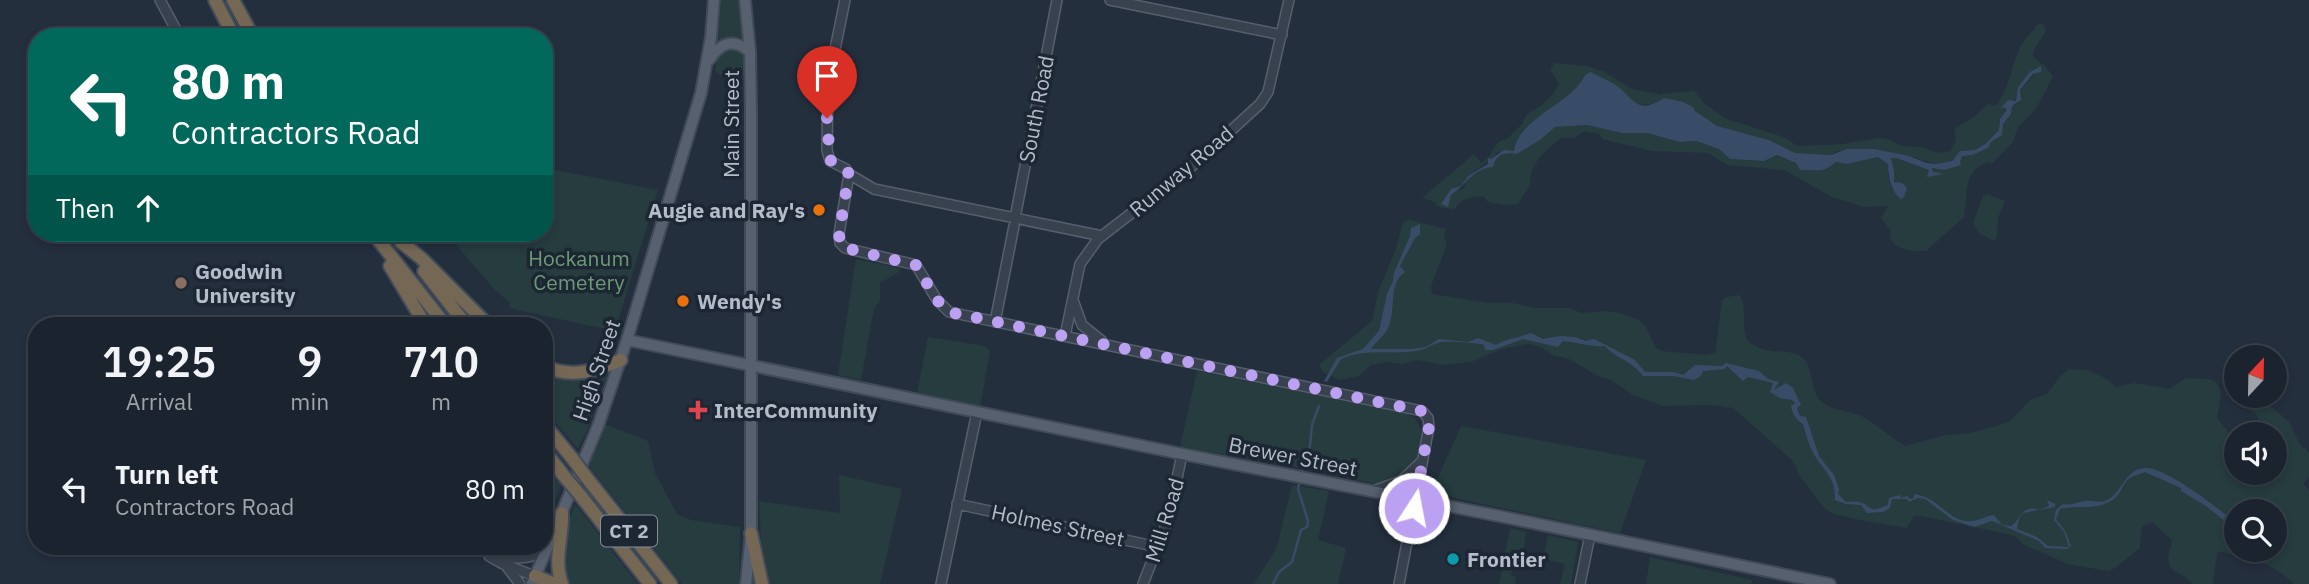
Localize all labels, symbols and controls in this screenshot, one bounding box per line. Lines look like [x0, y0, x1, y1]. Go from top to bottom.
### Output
pin [797, 46, 857, 118]
text: 80 m [171, 49, 285, 112]
street label: South Road [1012, 53, 1060, 165]
icon: left [56, 56, 147, 147]
icon: arrive [808, 57, 846, 95]
street label: Main Street [717, 70, 745, 178]
text: Contractors Road [171, 111, 420, 153]
street label: Runway Road [1123, 119, 1239, 223]
icon: ahead [129, 189, 167, 227]
text: Then [56, 191, 115, 225]
place label: Augie and Ray's [648, 196, 805, 224]
marker: Augie and Ray's [811, 202, 827, 218]
park label: Hockanum Cemetery [528, 244, 630, 296]
place label: Goodwin University [195, 257, 296, 309]
marker: Goodwin University [173, 275, 189, 291]
place label: Wendy's [697, 287, 782, 315]
marker: Wendy's [675, 293, 691, 309]
street label: High Street [566, 315, 626, 425]
text: 19:25 [102, 334, 216, 389]
text: 9 [297, 334, 322, 389]
text: 710 [403, 334, 479, 389]
north arrow [2224, 345, 2287, 408]
map controls [2224, 345, 2287, 562]
text: Arrival [126, 386, 193, 416]
text: min [290, 386, 329, 416]
text: m [431, 386, 451, 416]
place label: InterCommunity [714, 396, 878, 424]
marker: InterCommunity [688, 400, 708, 420]
button: sound [2224, 422, 2287, 485]
street label: Brewer Street [1226, 430, 1360, 482]
text: Turn left [115, 457, 218, 491]
icon: left [56, 470, 94, 508]
position arrow [1377, 471, 1451, 545]
text: 80 m [465, 472, 525, 506]
street label: Mill Road [1138, 474, 1190, 566]
text: Contractors Road [115, 491, 294, 521]
street label: Holmes Street [989, 497, 1127, 553]
button: search [2224, 499, 2287, 562]
road number: CT 2 [601, 516, 657, 546]
place label: Frontier [1467, 545, 1546, 573]
marker: Frontier [1445, 551, 1461, 567]

